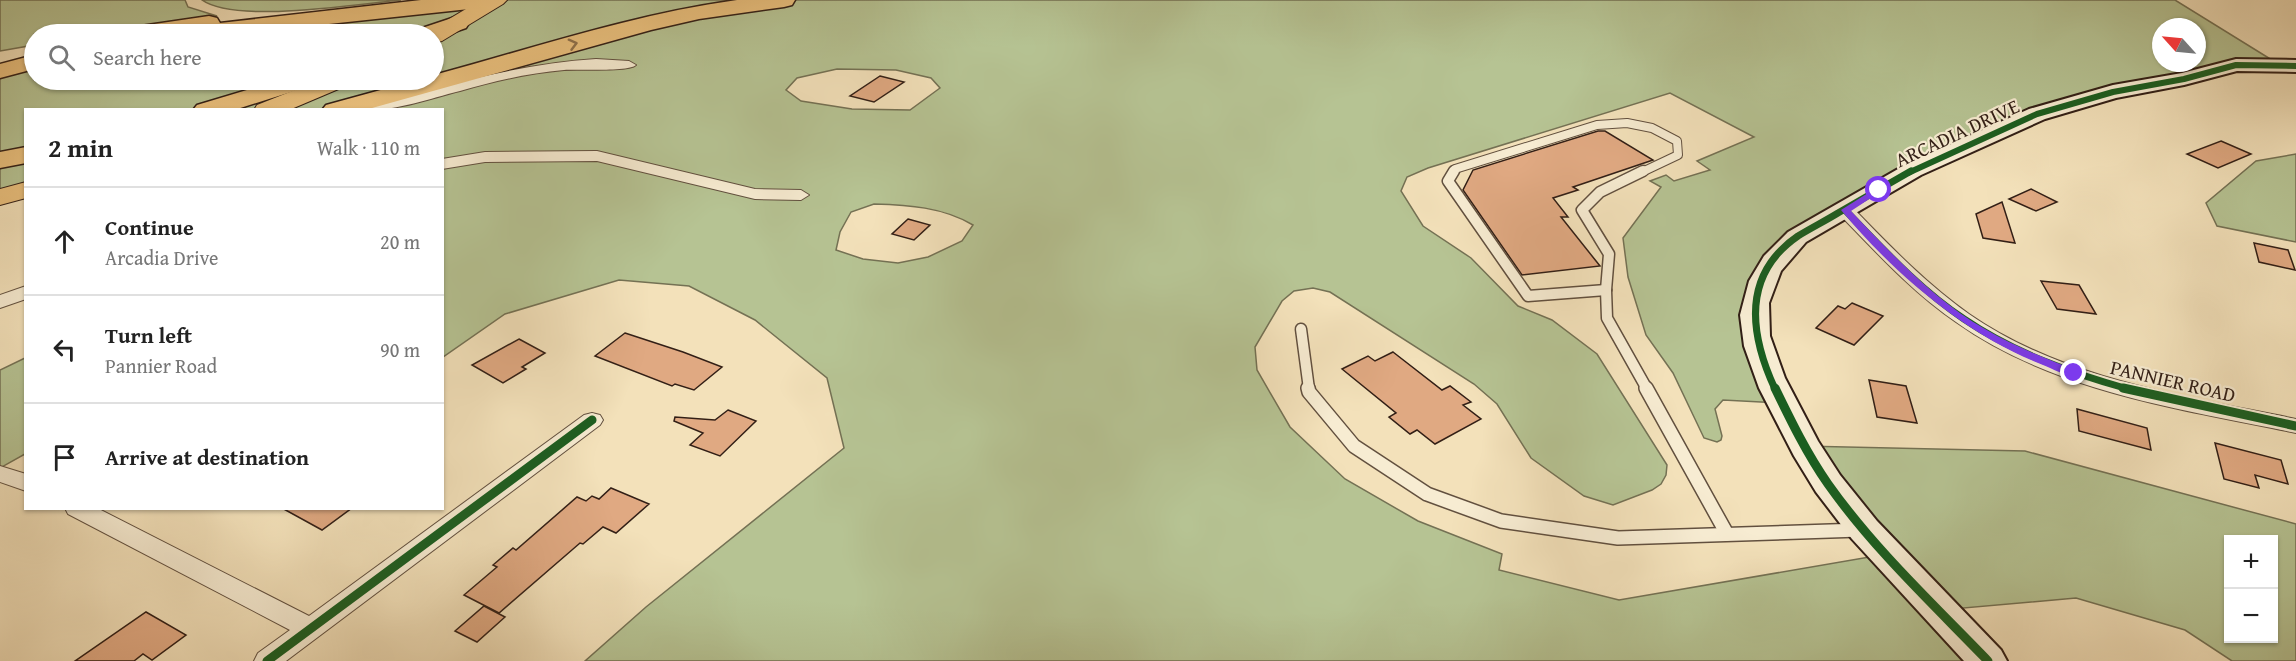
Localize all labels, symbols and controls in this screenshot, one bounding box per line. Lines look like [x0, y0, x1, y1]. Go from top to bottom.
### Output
north arrow [2152, 18, 2206, 72]
search box [24, 24, 444, 90]
one-way arrow [568, 39, 578, 51]
icon: search [45, 41, 78, 74]
text: Search here [93, 41, 202, 73]
street label: ARCADIA DRIVE [1890, 91, 2024, 174]
text: 2 min [48, 128, 113, 167]
text: Walk · 110 m [317, 133, 420, 162]
route start [1865, 176, 1891, 202]
text: Continue [105, 211, 194, 243]
icon: ahead [48, 225, 81, 258]
text: 20 m [380, 227, 420, 256]
text: Arcadia Drive [105, 243, 218, 272]
text: Turn left [105, 319, 192, 351]
icon: left [48, 333, 81, 366]
text: 90 m [380, 335, 420, 364]
text: Pannier Road [105, 351, 217, 380]
street label: PANNIER ROAD [2108, 352, 2238, 409]
route end [2060, 359, 2086, 385]
icon: arrive [48, 441, 81, 474]
text: Arrive at destination [105, 441, 309, 473]
map controls [2224, 535, 2278, 643]
button: + [2224, 535, 2278, 589]
button: − [2224, 589, 2278, 643]

